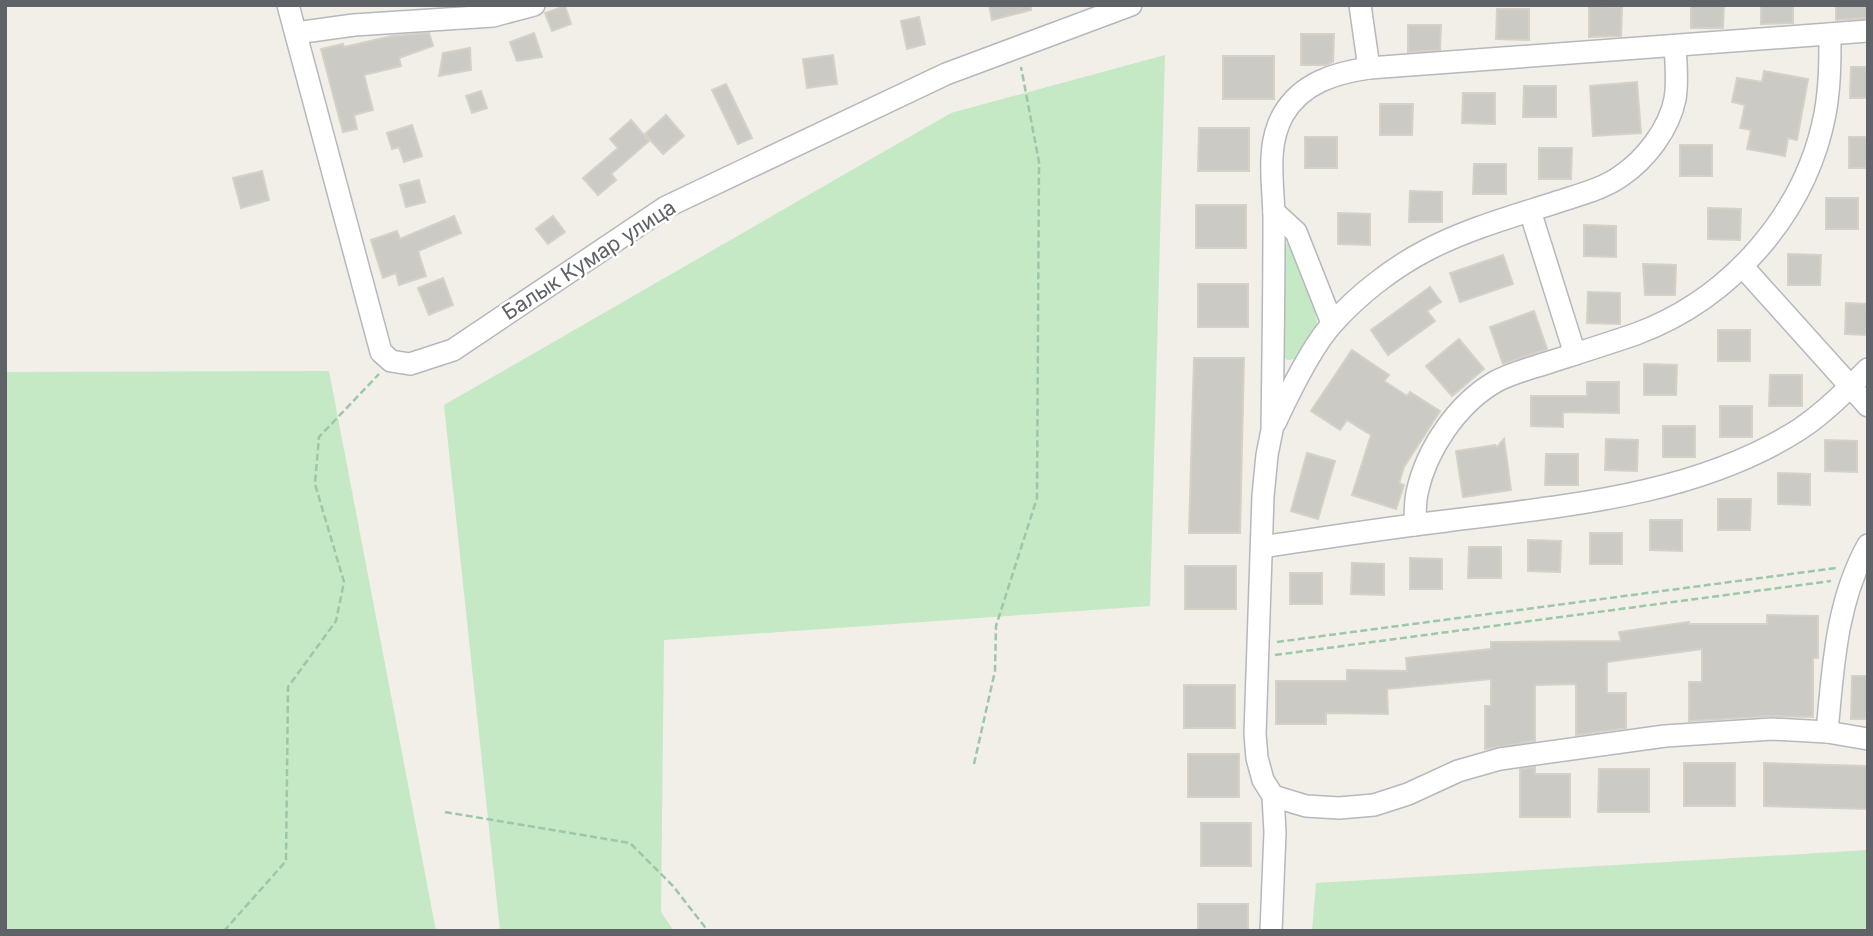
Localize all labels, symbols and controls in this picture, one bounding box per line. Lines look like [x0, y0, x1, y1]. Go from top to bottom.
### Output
street label: Балык Кумар улица [497, 194, 680, 325]

